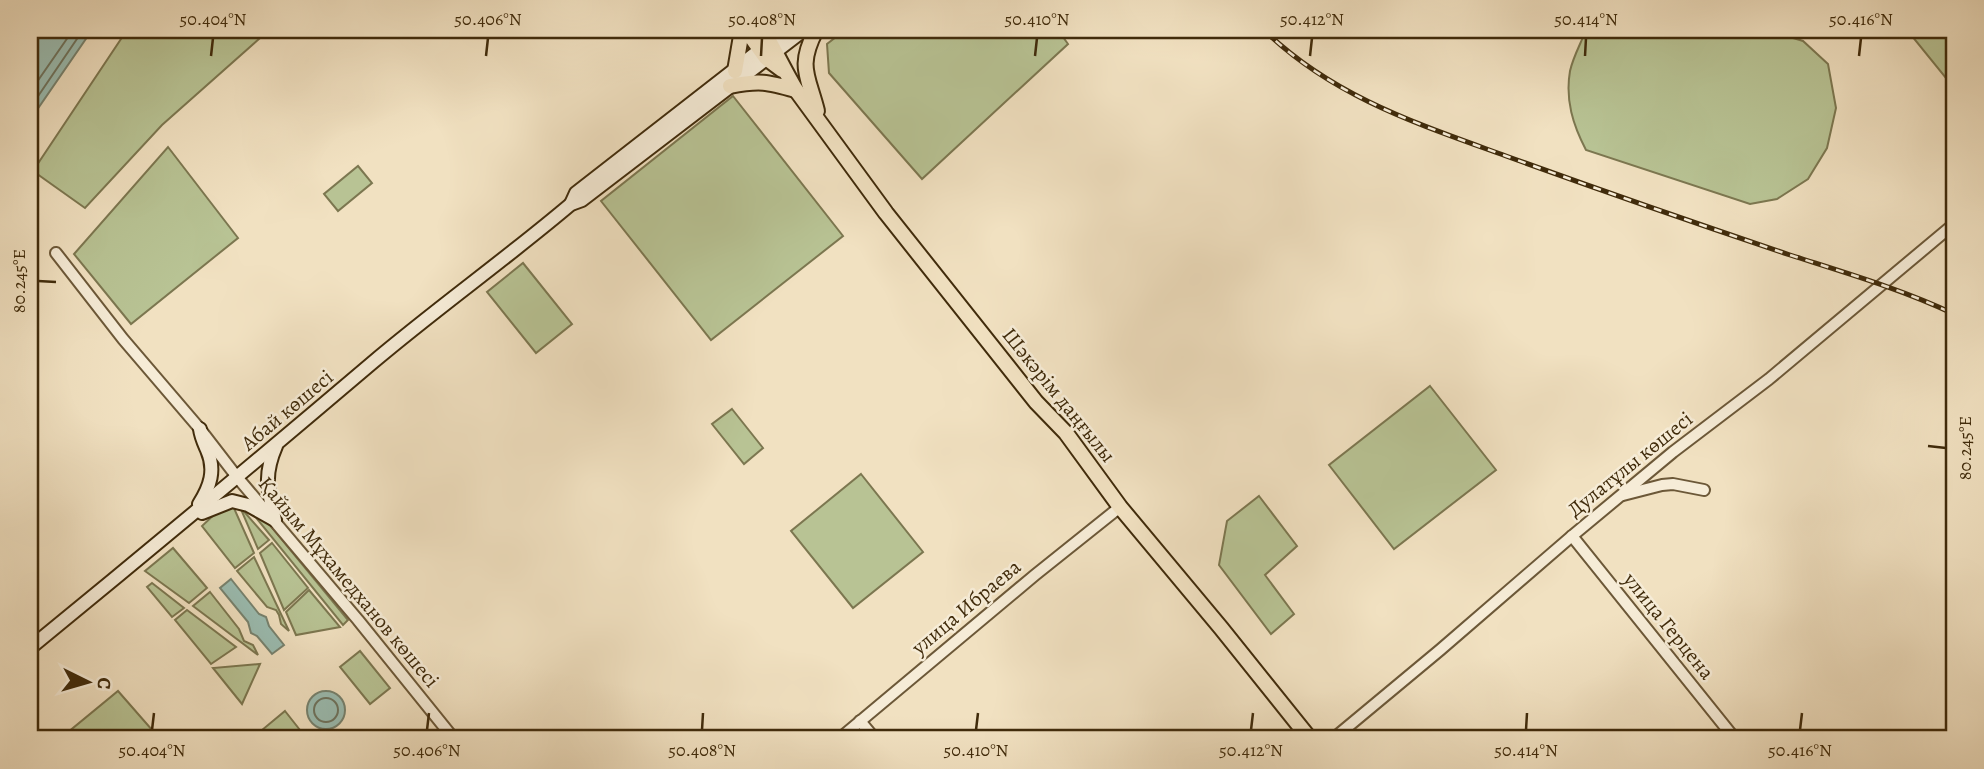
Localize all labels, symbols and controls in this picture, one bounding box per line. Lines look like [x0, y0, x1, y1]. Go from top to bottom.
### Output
text: 50.404°N [179, 7, 247, 31]
text: 50.406°N [454, 7, 522, 31]
text: 50.408°N [728, 7, 796, 31]
text: 50.410°N [1004, 7, 1070, 31]
text: 50.412°N [1280, 7, 1344, 31]
text: 50.414°N [1554, 7, 1618, 31]
text: 50.416°N [1829, 7, 1893, 31]
text: 80.245°E [7, 249, 31, 313]
street label: Шәкәрім даңғылы [996, 322, 1122, 468]
street label: Абай көшесі [234, 363, 339, 457]
street label: Дулатұлы көшесі [1562, 405, 1699, 523]
text: 80.245°E [1953, 416, 1977, 480]
street label: Қайым Мұхамедханов көшесі [252, 470, 446, 694]
street label: улица Ибраева [905, 553, 1027, 662]
street label: улица Герцена [1616, 566, 1721, 686]
north arrow [52, 646, 122, 716]
text: С [90, 676, 117, 690]
text: 50.404°N [118, 738, 186, 762]
text: 50.406°N [393, 738, 461, 762]
text: 50.408°N [668, 738, 736, 762]
text: 50.410°N [943, 738, 1009, 762]
text: 50.412°N [1219, 738, 1283, 762]
text: 50.414°N [1494, 738, 1558, 762]
text: 50.416°N [1768, 738, 1832, 762]

